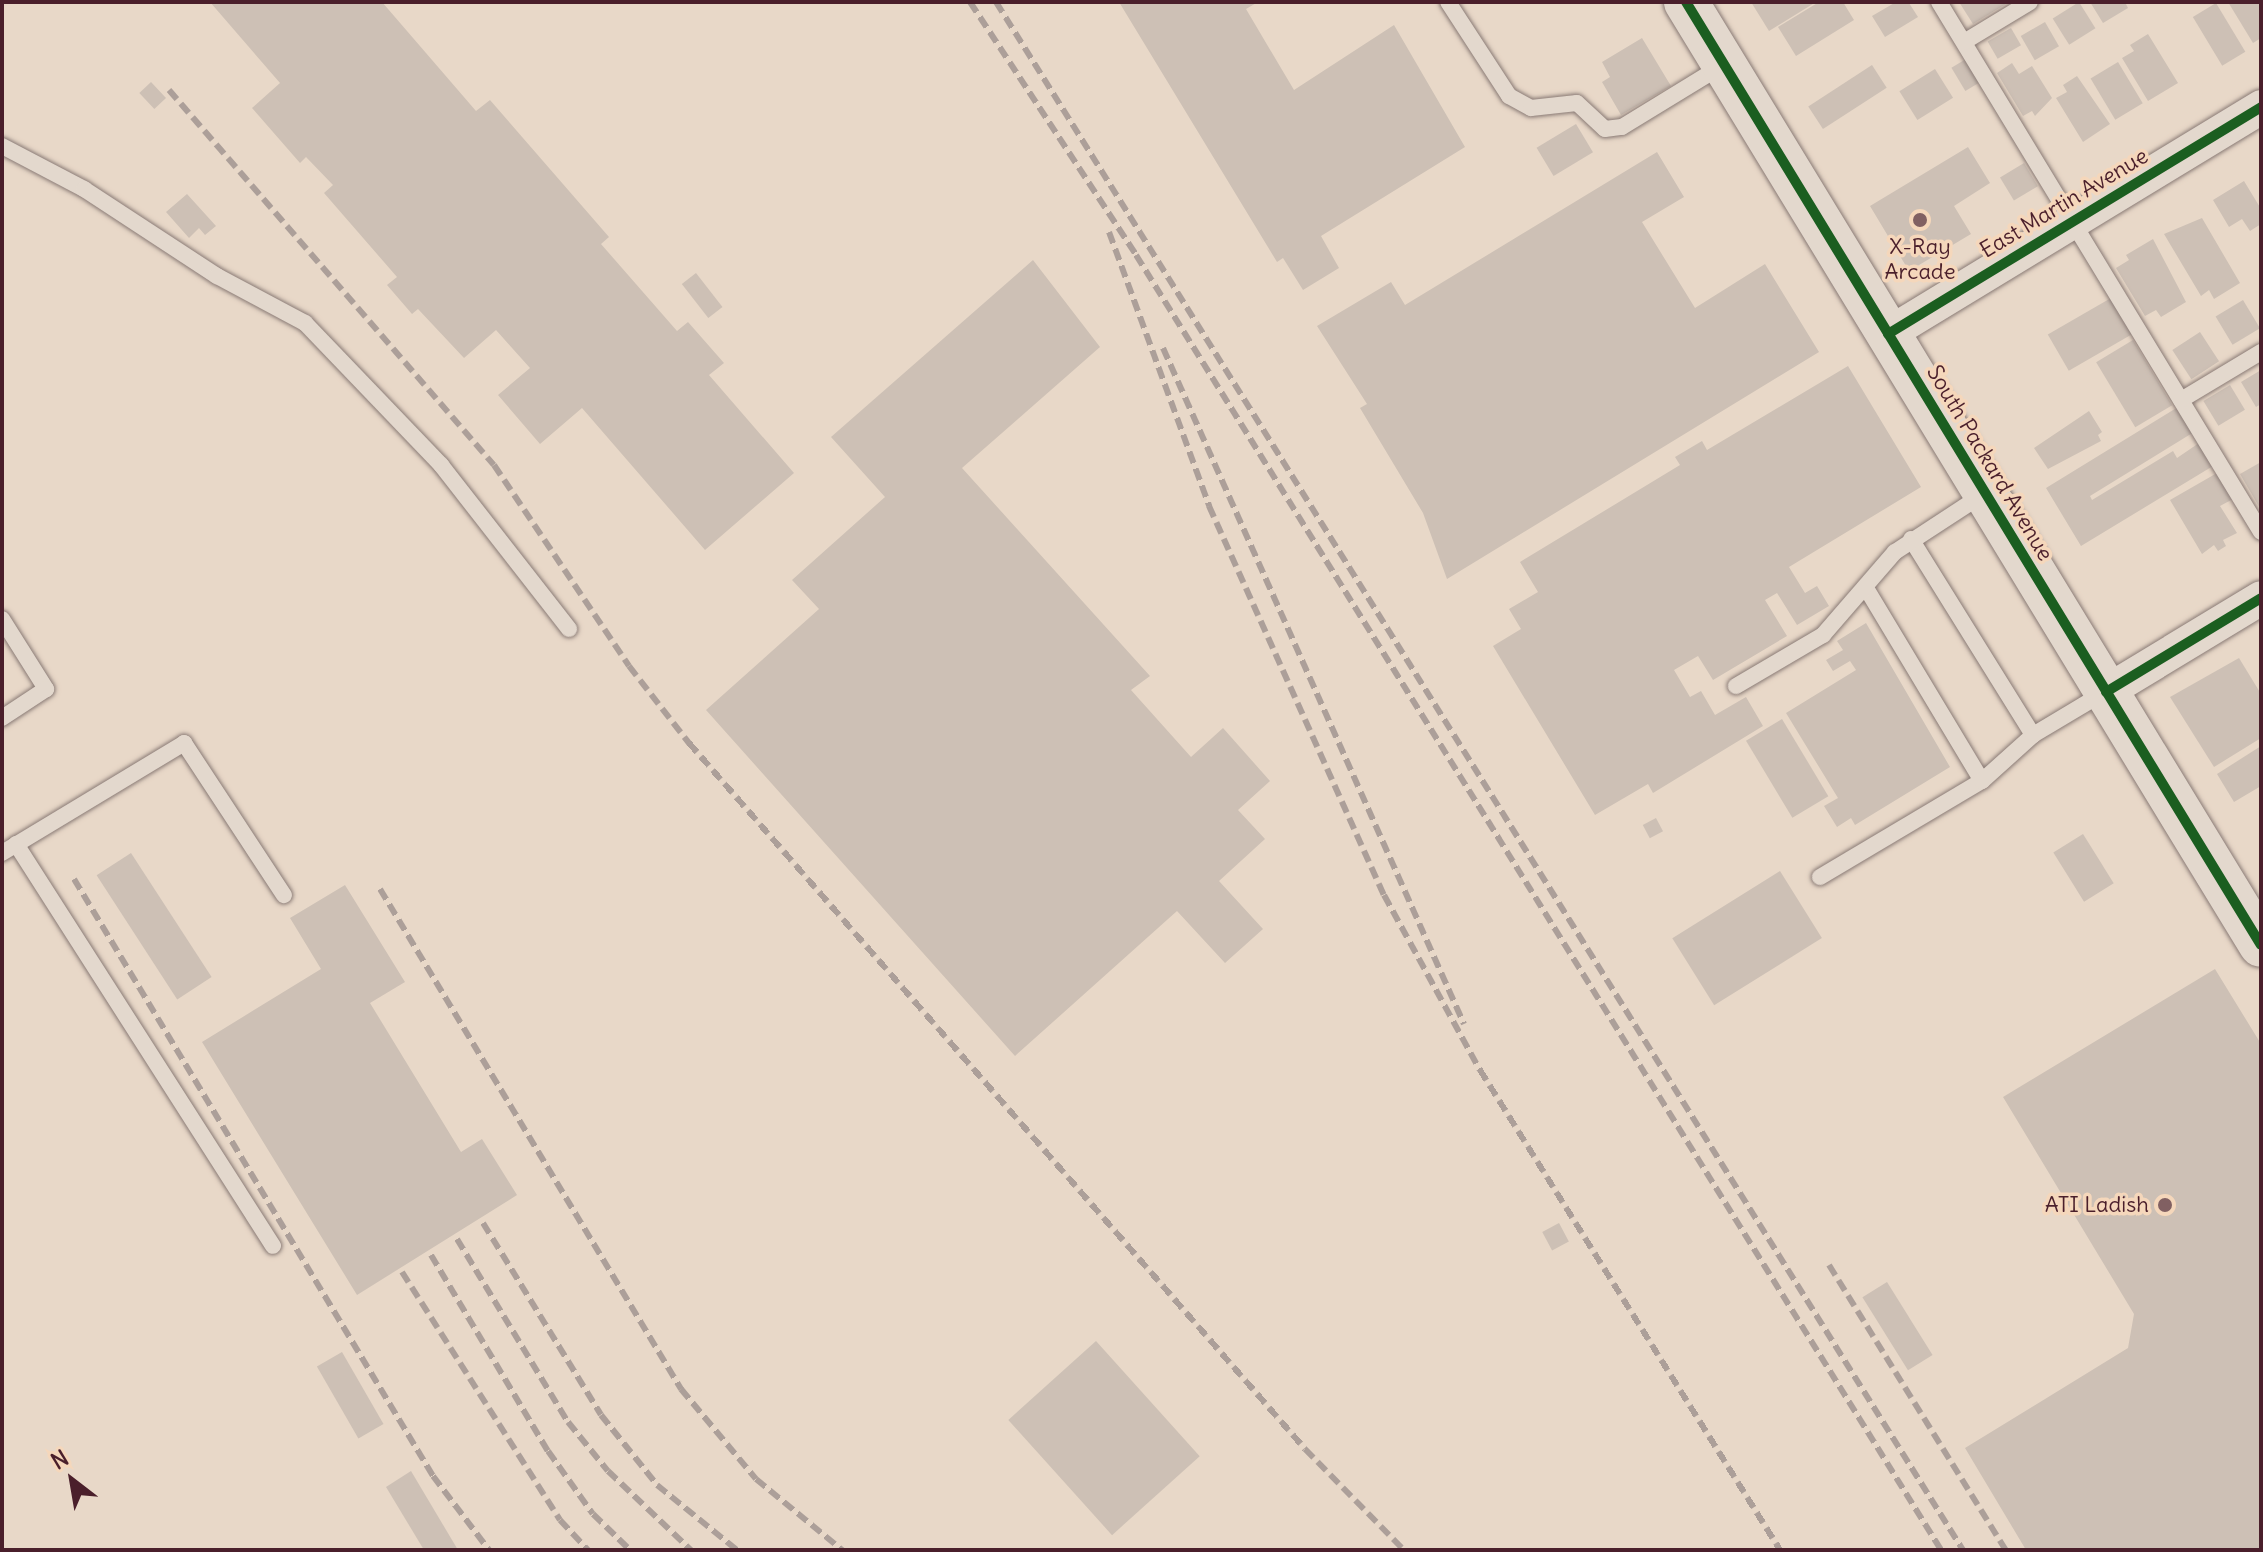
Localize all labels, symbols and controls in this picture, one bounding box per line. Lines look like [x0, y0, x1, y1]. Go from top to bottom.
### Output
street label: East Martin Avenue [1975, 142, 2153, 264]
marker: X-Ray Arcade [1911, 211, 1929, 229]
place label: X-Ray Arcade [1884, 233, 1956, 284]
street label: South Packard Avenue [1921, 360, 2059, 566]
place label: ATI Ladish [2045, 1192, 2149, 1218]
marker: ATI Ladish [2156, 1196, 2174, 1214]
north arrow [32, 1440, 112, 1520]
text: N [46, 1444, 73, 1475]

